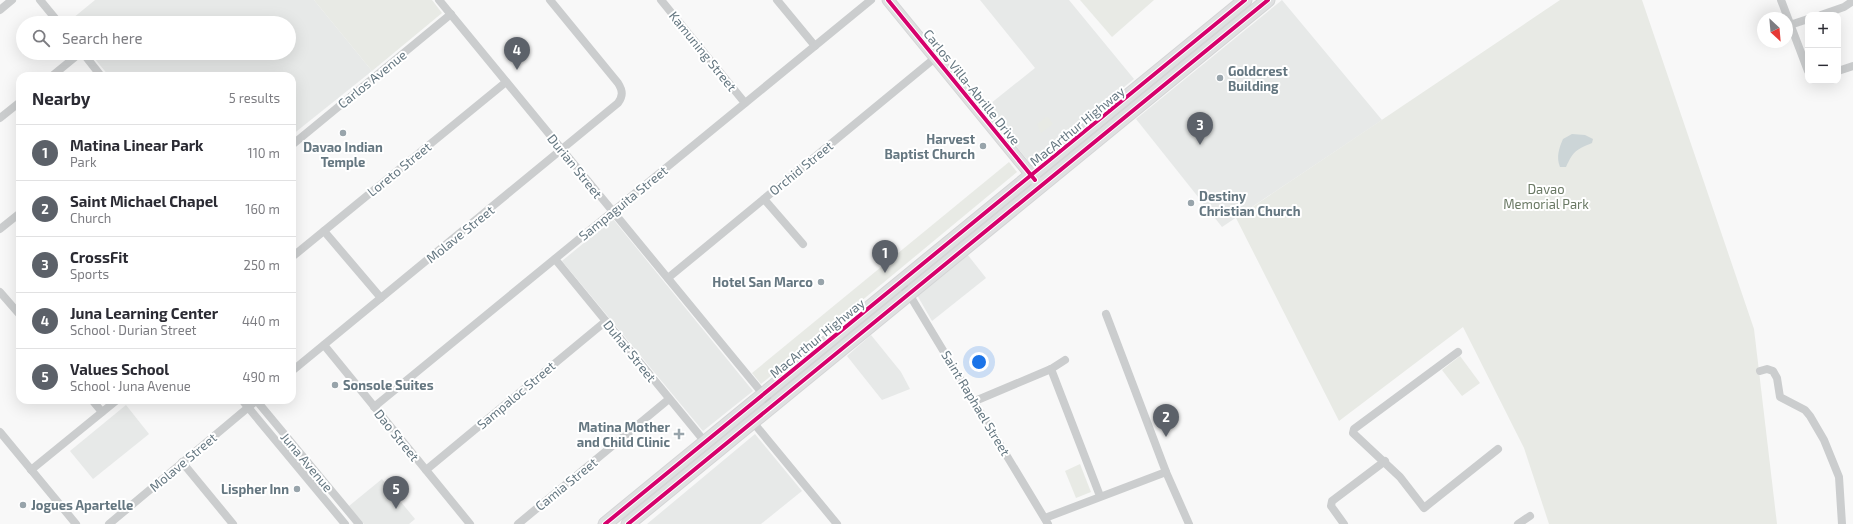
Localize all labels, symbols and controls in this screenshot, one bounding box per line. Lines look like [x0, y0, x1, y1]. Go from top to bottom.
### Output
street label: Kamuning Street [666, 8, 740, 94]
north arrow [1757, 12, 1793, 48]
map controls [1805, 12, 1841, 84]
button: + [1805, 12, 1841, 48]
search box [16, 16, 296, 60]
street label: Carlos Villa-Abrille Drive [920, 26, 1024, 148]
icon: search [30, 27, 52, 49]
text: Search here [62, 29, 143, 47]
pin: 4 [504, 37, 530, 70]
street label: Carlos Avenue [334, 46, 410, 112]
button: − [1805, 48, 1841, 84]
place label: Goldcrest Building [1228, 63, 1288, 94]
marker: Goldcrest Building [1215, 73, 1225, 83]
street label: MacArthur Highway [1026, 83, 1128, 169]
text: Nearby [32, 88, 90, 108]
text: 5 results [229, 90, 280, 106]
pin: 3 [1187, 112, 1213, 145]
marker: Davao Indian Temple [338, 128, 348, 138]
street label: Durian Street [544, 131, 606, 201]
place label: Harvest Baptist Church [884, 131, 976, 162]
text: Matina Linear Park [70, 136, 203, 154]
street label: Orchid Street [766, 137, 836, 199]
street label: Loreto Street [364, 138, 434, 200]
place label: Davao Indian Temple [303, 139, 383, 170]
marker: Harvest Baptist Church [978, 141, 988, 151]
text: 1 [42, 145, 48, 161]
text: 110 m [248, 145, 280, 161]
text: Park [70, 154, 97, 170]
street label: Sampaguita Street [575, 162, 671, 244]
park label: Davao Memorial Park [1503, 181, 1589, 212]
place label: Destiny Christian Church [1199, 188, 1301, 219]
text: Saint Michael Chapel [70, 192, 218, 210]
marker: Destiny Christian Church [1186, 198, 1196, 208]
text: 2 [41, 201, 49, 217]
text: 160 m [245, 201, 280, 217]
street label: Molave Street [423, 202, 497, 266]
text: Church [70, 210, 111, 226]
pin: 1 [872, 240, 898, 273]
text: CrossFit [70, 248, 129, 266]
text: 3 [41, 257, 49, 273]
text: 250 m [244, 257, 280, 273]
text: Sports [70, 266, 109, 282]
place label: Hotel San Marco [712, 274, 813, 290]
marker: Hotel San Marco [816, 277, 826, 287]
street label: MacArthur Highway [766, 295, 868, 381]
text: Juna Learning Center [70, 304, 218, 322]
text: 4 [41, 313, 49, 329]
text: 440 m [242, 313, 280, 329]
street label: Duhat Street [600, 317, 660, 385]
text: School · Durian Street [70, 322, 197, 338]
street label: Saint Raphael Street [938, 347, 1014, 459]
your location [969, 352, 989, 372]
street label: Sampaloc Street [474, 358, 558, 432]
text: Values School [70, 360, 169, 378]
text: 5 [41, 369, 49, 385]
text: 490 m [242, 369, 280, 385]
place label: Sonsole Suites [343, 377, 434, 393]
text: School · Juna Avenue [70, 378, 191, 394]
marker: Sonsole Suites [330, 380, 340, 390]
pin: 2 [1153, 404, 1179, 437]
street label: Dao Street [371, 406, 423, 464]
place label: Matina Mother and Child Clinic [577, 419, 670, 450]
marker: Matina Mother and Child Clinic [673, 428, 685, 440]
street label: Molave Street [146, 429, 220, 495]
street label: Juna Avenue [278, 429, 336, 495]
street label: Camia Street [532, 454, 600, 514]
pin: 5 [383, 476, 409, 509]
place label: Lispher Inn [221, 481, 289, 497]
marker: Lispher Inn [292, 484, 302, 494]
place label: Jogues Apartelle [31, 497, 133, 513]
marker: Jogues Apartelle [18, 500, 28, 510]

